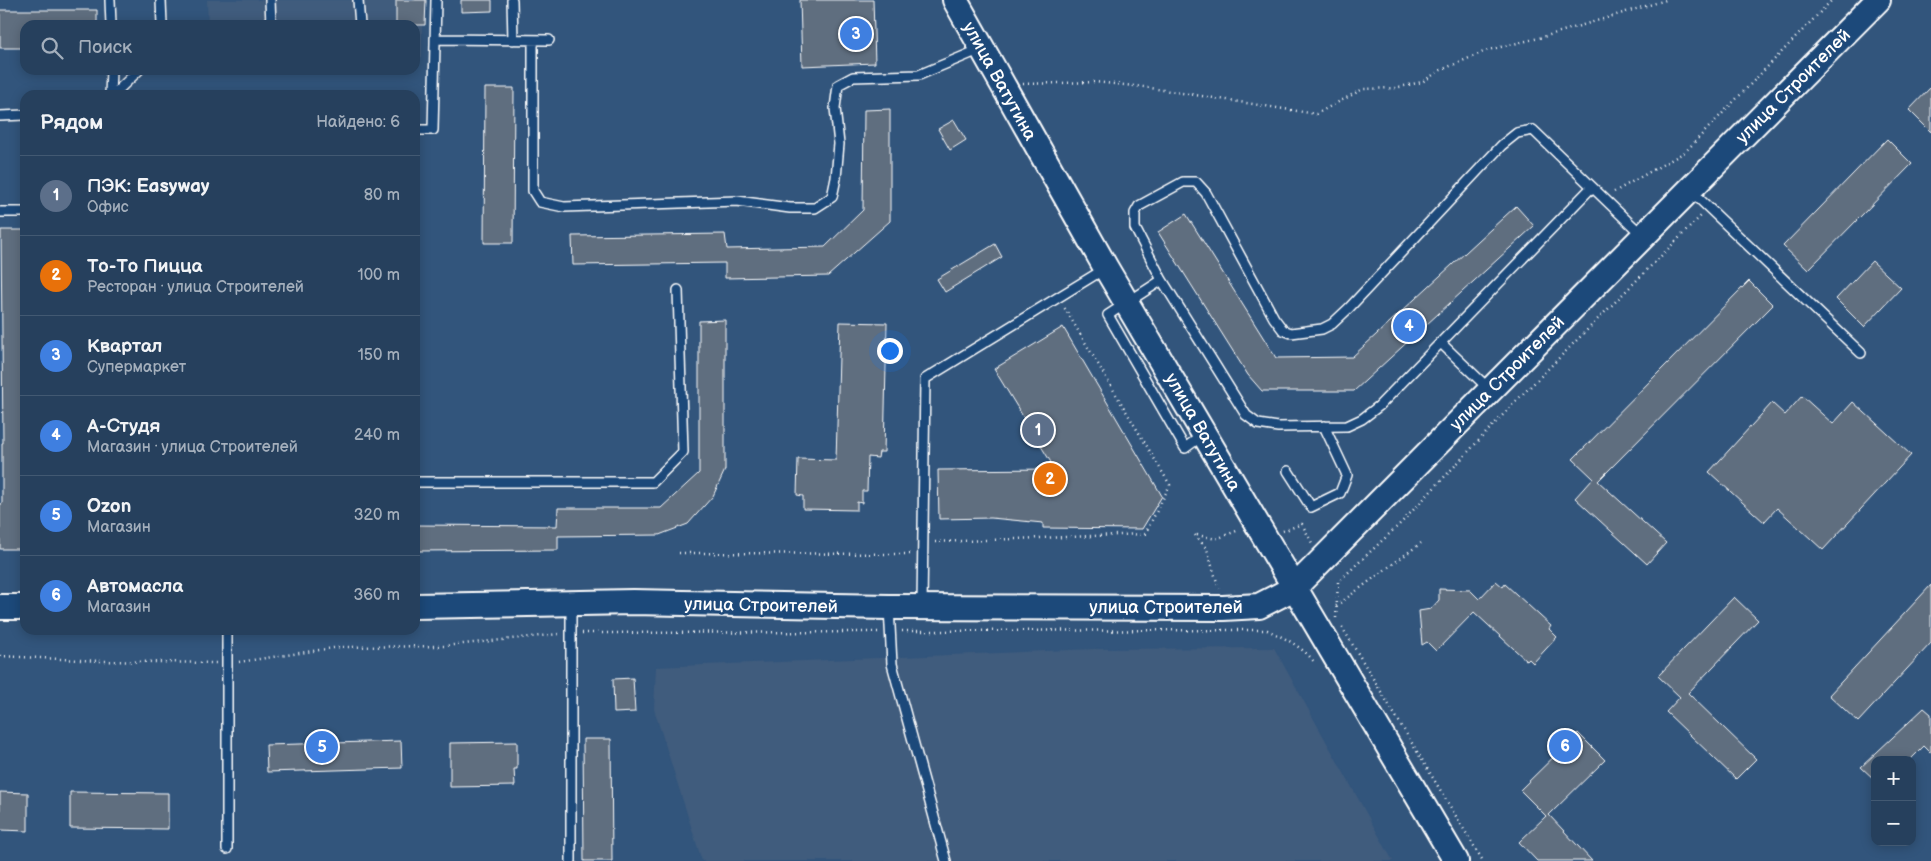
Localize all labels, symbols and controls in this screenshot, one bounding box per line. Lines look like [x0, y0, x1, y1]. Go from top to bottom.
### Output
pin: 3 [840, 15, 872, 53]
street label: улица Ватутина [958, 18, 1041, 145]
search box [20, 20, 420, 75]
street label: улица Строителей [1732, 25, 1855, 148]
icon: search [38, 34, 66, 62]
text: Поиск [78, 36, 132, 59]
text: Рядом [40, 110, 103, 135]
text: Найдено: 6 [316, 113, 400, 132]
text: ПЭК: Easyway [87, 175, 210, 198]
text: 1 [53, 186, 59, 205]
text: 80 m [364, 186, 400, 205]
text: Офис [87, 198, 129, 217]
text: То-То Пицца [87, 255, 203, 278]
text: 2 [51, 266, 61, 285]
text: 100 m [357, 266, 400, 285]
text: Ресторан · улица Строителей [87, 278, 304, 297]
pin: 4 [1393, 307, 1425, 345]
street label: улица Строителей [1446, 312, 1569, 435]
text: Квартал [87, 335, 162, 358]
your location [877, 338, 903, 364]
text: 3 [51, 346, 61, 365]
text: 150 m [358, 346, 400, 365]
text: Супермаркет [87, 358, 186, 377]
street label: улица Ватутина [1160, 370, 1245, 495]
pin: 1 [1022, 411, 1054, 449]
text: А-Студя [87, 415, 160, 438]
text: 4 [51, 426, 61, 445]
text: 240 m [354, 426, 400, 445]
text: Магазин · улица Строителей [87, 438, 298, 457]
pin: 2 [1034, 460, 1066, 498]
text: Ozon [87, 495, 131, 518]
text: 5 [51, 506, 61, 525]
text: 320 m [354, 506, 400, 525]
text: Магазин [87, 518, 151, 537]
text: Автомасла [87, 575, 183, 598]
text: 6 [51, 586, 61, 605]
text: 360 m [353, 586, 400, 605]
street label: улица Строителей [684, 594, 838, 617]
street label: улица Строителей [1089, 597, 1243, 618]
text: Магазин [87, 598, 151, 617]
pin: 6 [1549, 727, 1581, 765]
pin: 5 [306, 728, 338, 766]
map controls [1871, 756, 1916, 846]
button: + [1871, 756, 1916, 801]
button: − [1871, 801, 1916, 846]

